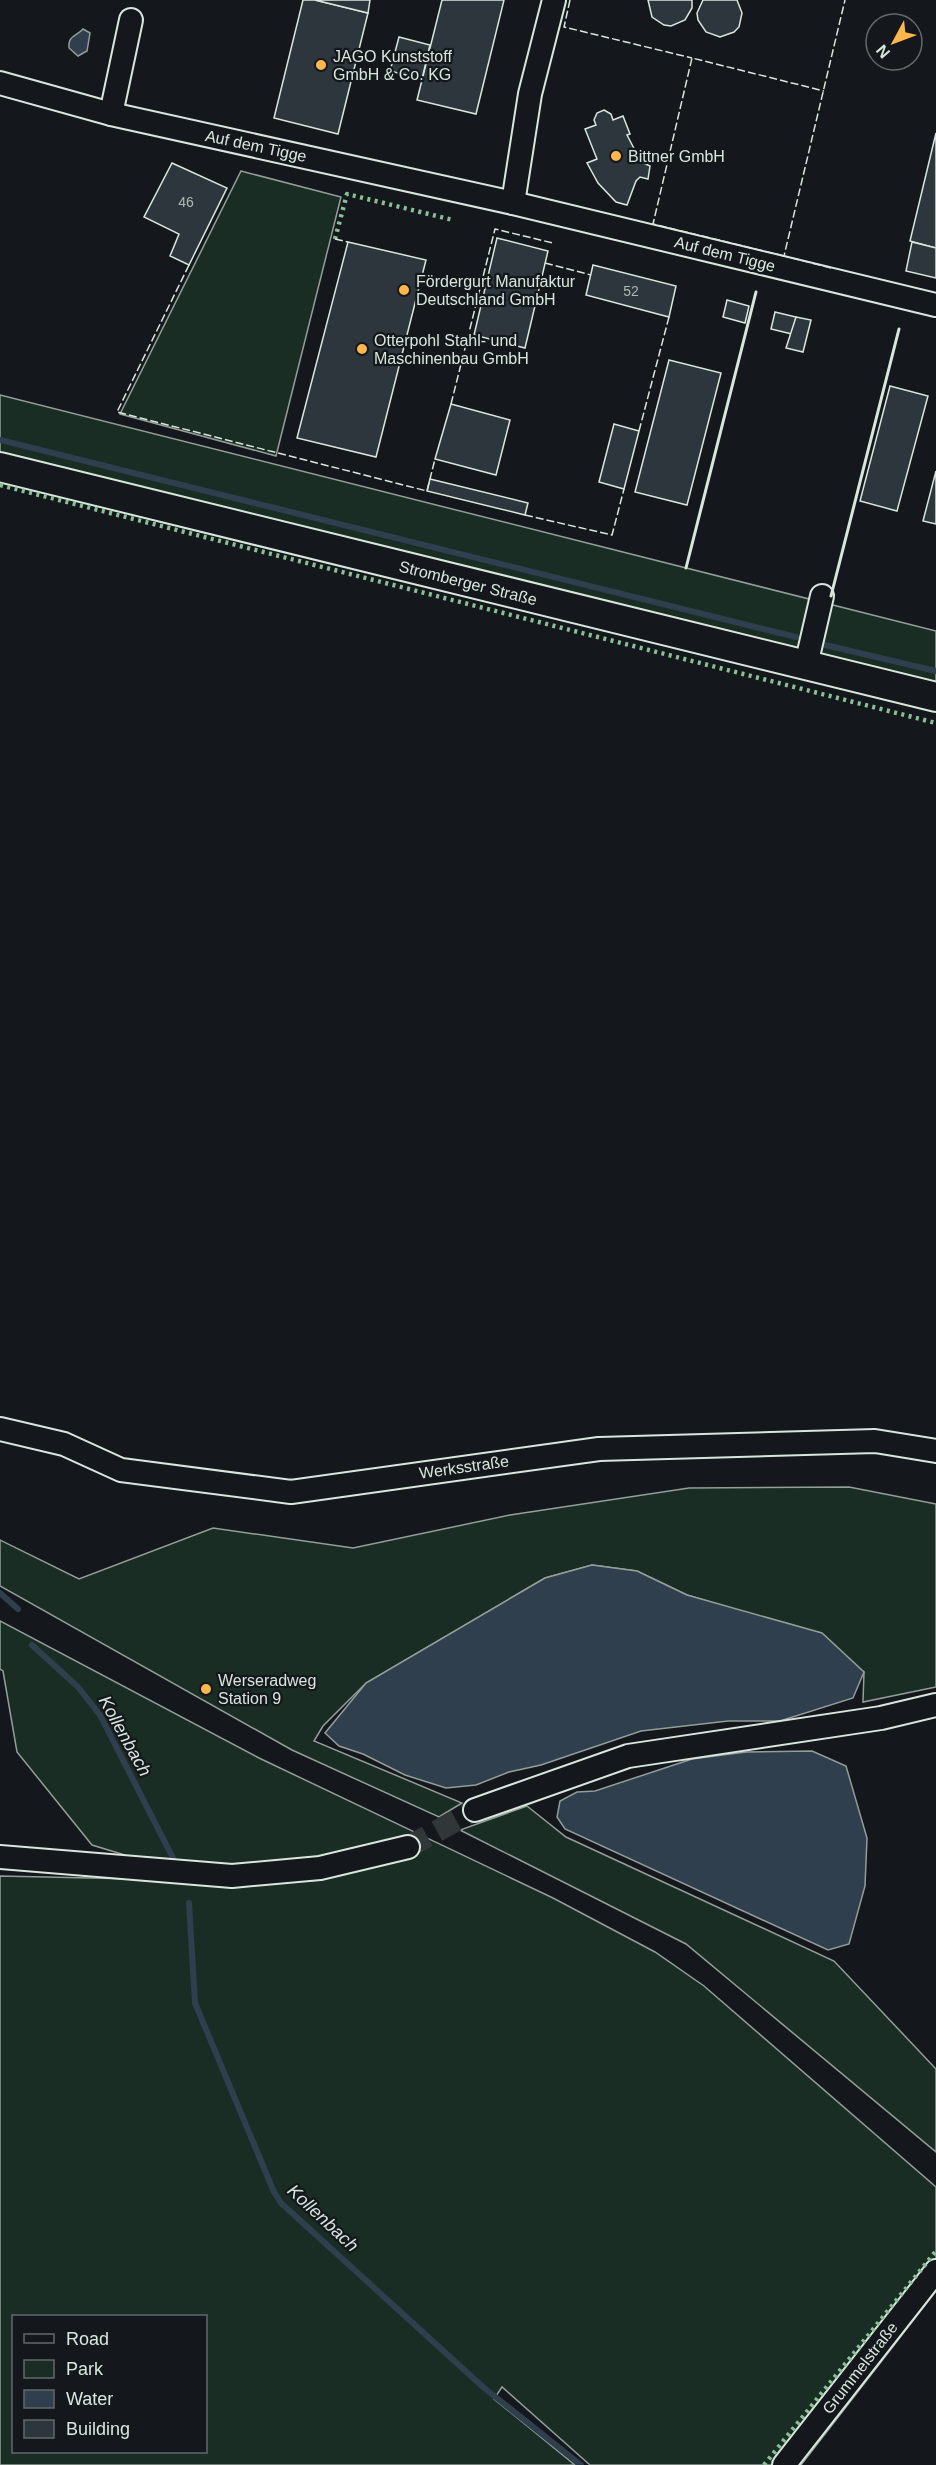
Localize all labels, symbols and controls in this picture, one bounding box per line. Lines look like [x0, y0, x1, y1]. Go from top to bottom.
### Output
north arrow [864, 12, 924, 72]
text: N [873, 42, 893, 61]
place label: JAGO Kunststoff GmbH & Co. KG [333, 48, 452, 83]
marker: JAGO Kunststoff GmbH & Co. KG [314, 58, 328, 72]
street label: Auf dem Tigge [204, 127, 308, 165]
place label: Bittner GmbH [628, 148, 725, 165]
marker: Bittner GmbH [609, 149, 623, 163]
house number: 46 [178, 194, 194, 210]
street label: Auf dem Tigge [673, 233, 777, 275]
place label: Fördergurt Manufaktur Deutschland GmbH [416, 273, 576, 308]
marker: Fördergurt Manufaktur Deutschland GmbH [397, 283, 411, 297]
house number: 52 [623, 283, 639, 299]
place label: Otterpohl Stahl- und Maschinenbau GmbH [374, 332, 529, 367]
marker: Otterpohl Stahl- und Maschinenbau GmbH [355, 342, 369, 356]
street label: Stromberger Straße [397, 558, 539, 608]
street label: Werksstraße [418, 1452, 510, 1482]
place label: Werseradweg Station 9 [218, 1672, 316, 1707]
marker: Werseradweg Station 9 [199, 1682, 213, 1696]
water label: Kollenbach [95, 1692, 155, 1780]
water label: Kollenbach [284, 2180, 362, 2256]
legend [12, 2315, 207, 2453]
street label: Grummelstraße [819, 2319, 901, 2417]
text: Road [66, 2329, 109, 2349]
text: Park [66, 2359, 104, 2379]
text: Water [66, 2389, 113, 2409]
text: Building [66, 2419, 130, 2439]

